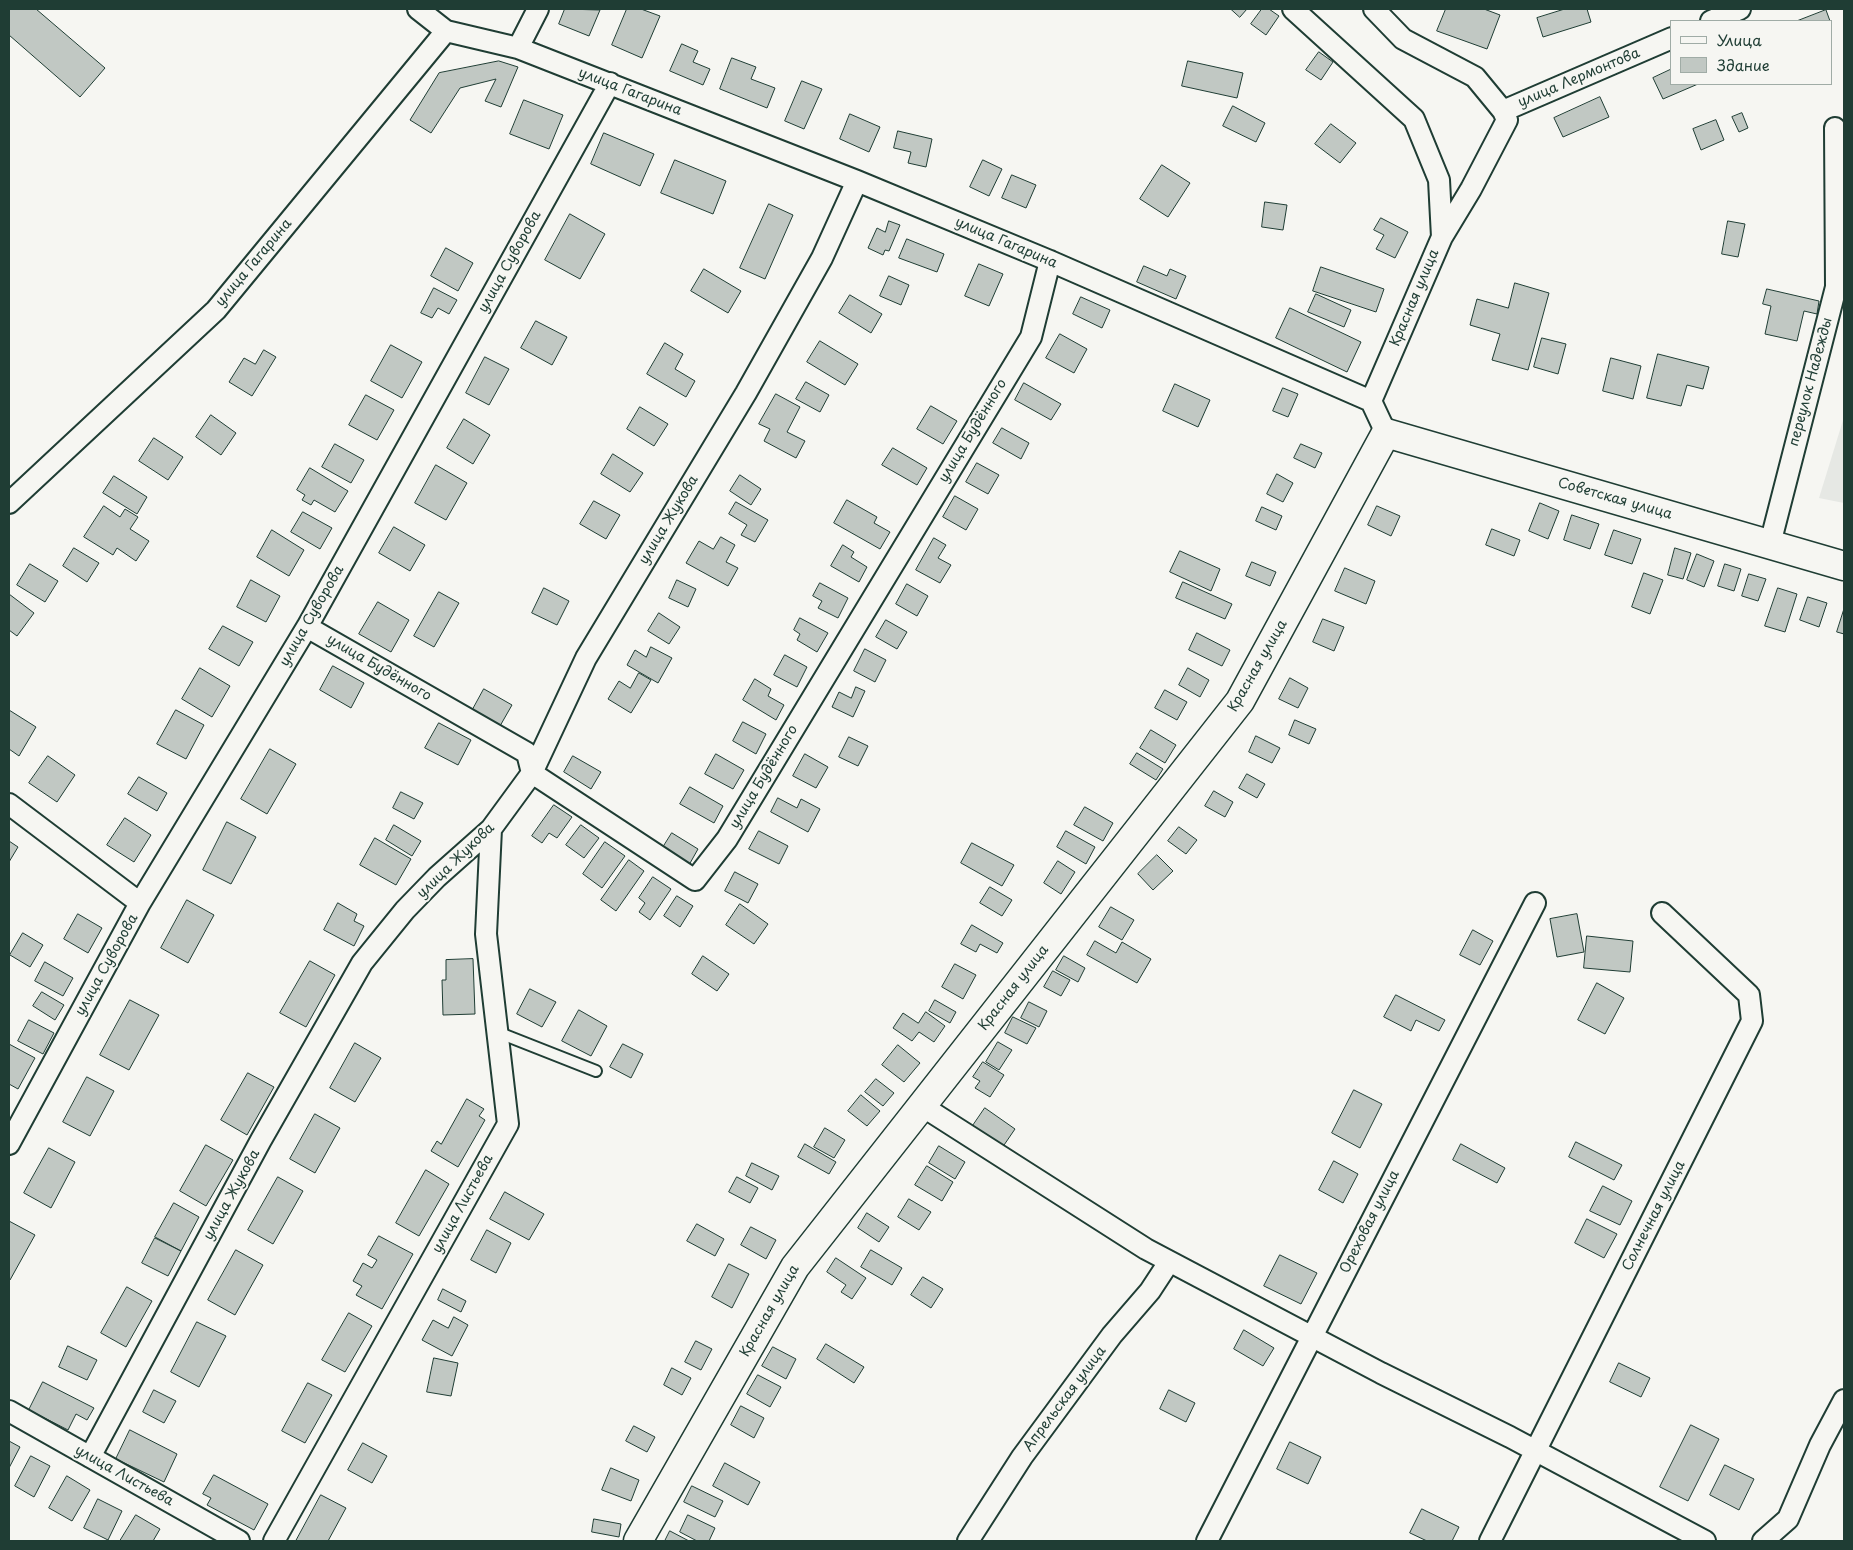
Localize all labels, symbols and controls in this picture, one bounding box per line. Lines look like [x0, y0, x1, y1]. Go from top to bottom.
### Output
legend [1670, 20, 1833, 85]
text: Улица [1717, 28, 1762, 51]
street label: улица Лермонтова [1516, 45, 1642, 111]
text: Здание [1717, 53, 1770, 76]
street label: улица Гагарина [576, 65, 684, 119]
street label: улица Суворова [475, 208, 545, 316]
street label: улица Гагарина [952, 214, 1060, 272]
street label: улица Гагарина [212, 216, 296, 310]
street label: Красная улица [1387, 247, 1443, 349]
street label: переулок Надежды [1786, 316, 1836, 448]
street label: улица Будённого [935, 376, 1011, 486]
street label: улица Жукова [636, 472, 702, 568]
street label: Советская улица [1556, 475, 1674, 523]
street label: улица Суворова [276, 563, 348, 669]
street label: Красная улица [1225, 617, 1291, 715]
street label: улица Будённого [324, 631, 434, 705]
street label: улица Будённого [726, 722, 802, 832]
street label: улица Жукова [414, 820, 498, 902]
street label: улица Суворова [72, 911, 142, 1019]
street label: Красная улица [975, 942, 1053, 1034]
street label: улица Жукова [200, 1147, 264, 1243]
street label: улица Листьева [429, 1152, 497, 1256]
street label: Солнечная улица [1619, 1158, 1689, 1274]
street label: Ореховая улица [1337, 1168, 1403, 1276]
street label: Красная улица [737, 1262, 803, 1360]
street label: Апрельская улица [1020, 1343, 1110, 1455]
street label: улица Листьева [72, 1442, 176, 1510]

